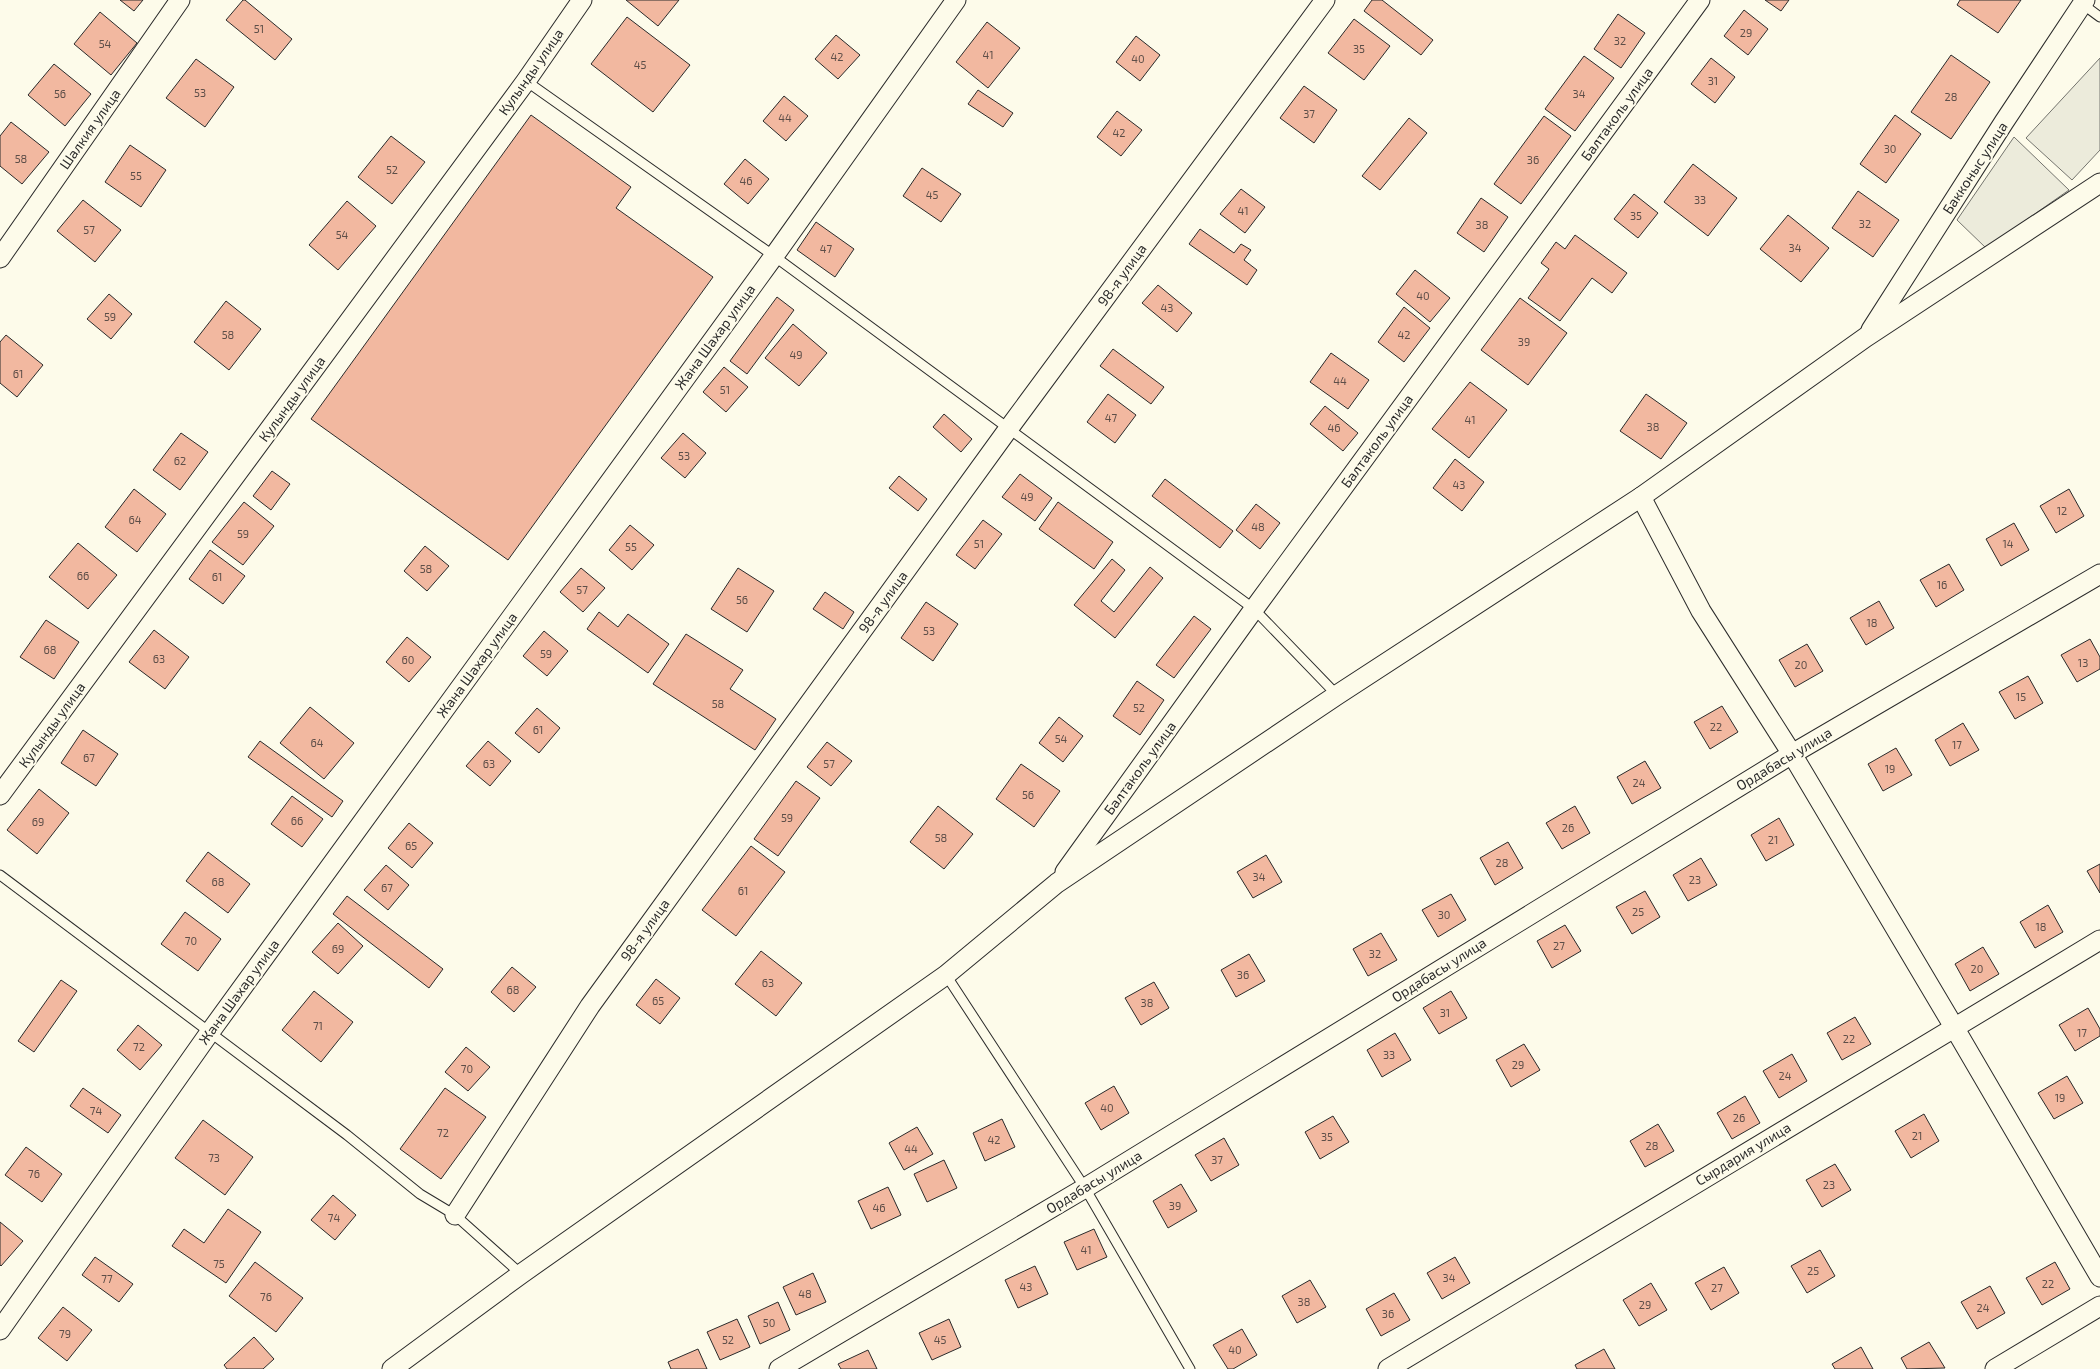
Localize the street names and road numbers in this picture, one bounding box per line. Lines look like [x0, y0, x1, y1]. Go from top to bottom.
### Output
street label: Кулынды улица [494, 25, 567, 118]
street label: Балтаколь улица [1577, 64, 1656, 164]
street label: Шалкия улица [56, 85, 124, 172]
street label: Бакконыс улица [1938, 118, 2011, 217]
street label: 98-я улица [1093, 240, 1150, 309]
street label: Жана Шахар улица [671, 281, 758, 393]
street label: Кулынды улица [255, 353, 328, 445]
street label: Балтаколь улица [1337, 391, 1416, 491]
street label: 98-я улица [854, 567, 911, 636]
street label: Жана Шахар улица [433, 609, 520, 721]
street label: Кулынды улица [15, 679, 88, 771]
street label: Балтаколь улица [1100, 718, 1179, 818]
street label: Ордабасы улица [1733, 723, 1835, 794]
street label: 98-я улица [616, 895, 673, 964]
street label: Ордабасы улица [1388, 934, 1489, 1006]
street label: Жана Шахар улица [195, 936, 282, 1048]
street label: Сырдария улица [1692, 1118, 1794, 1189]
street label: Ордабасы улица [1043, 1146, 1145, 1217]

